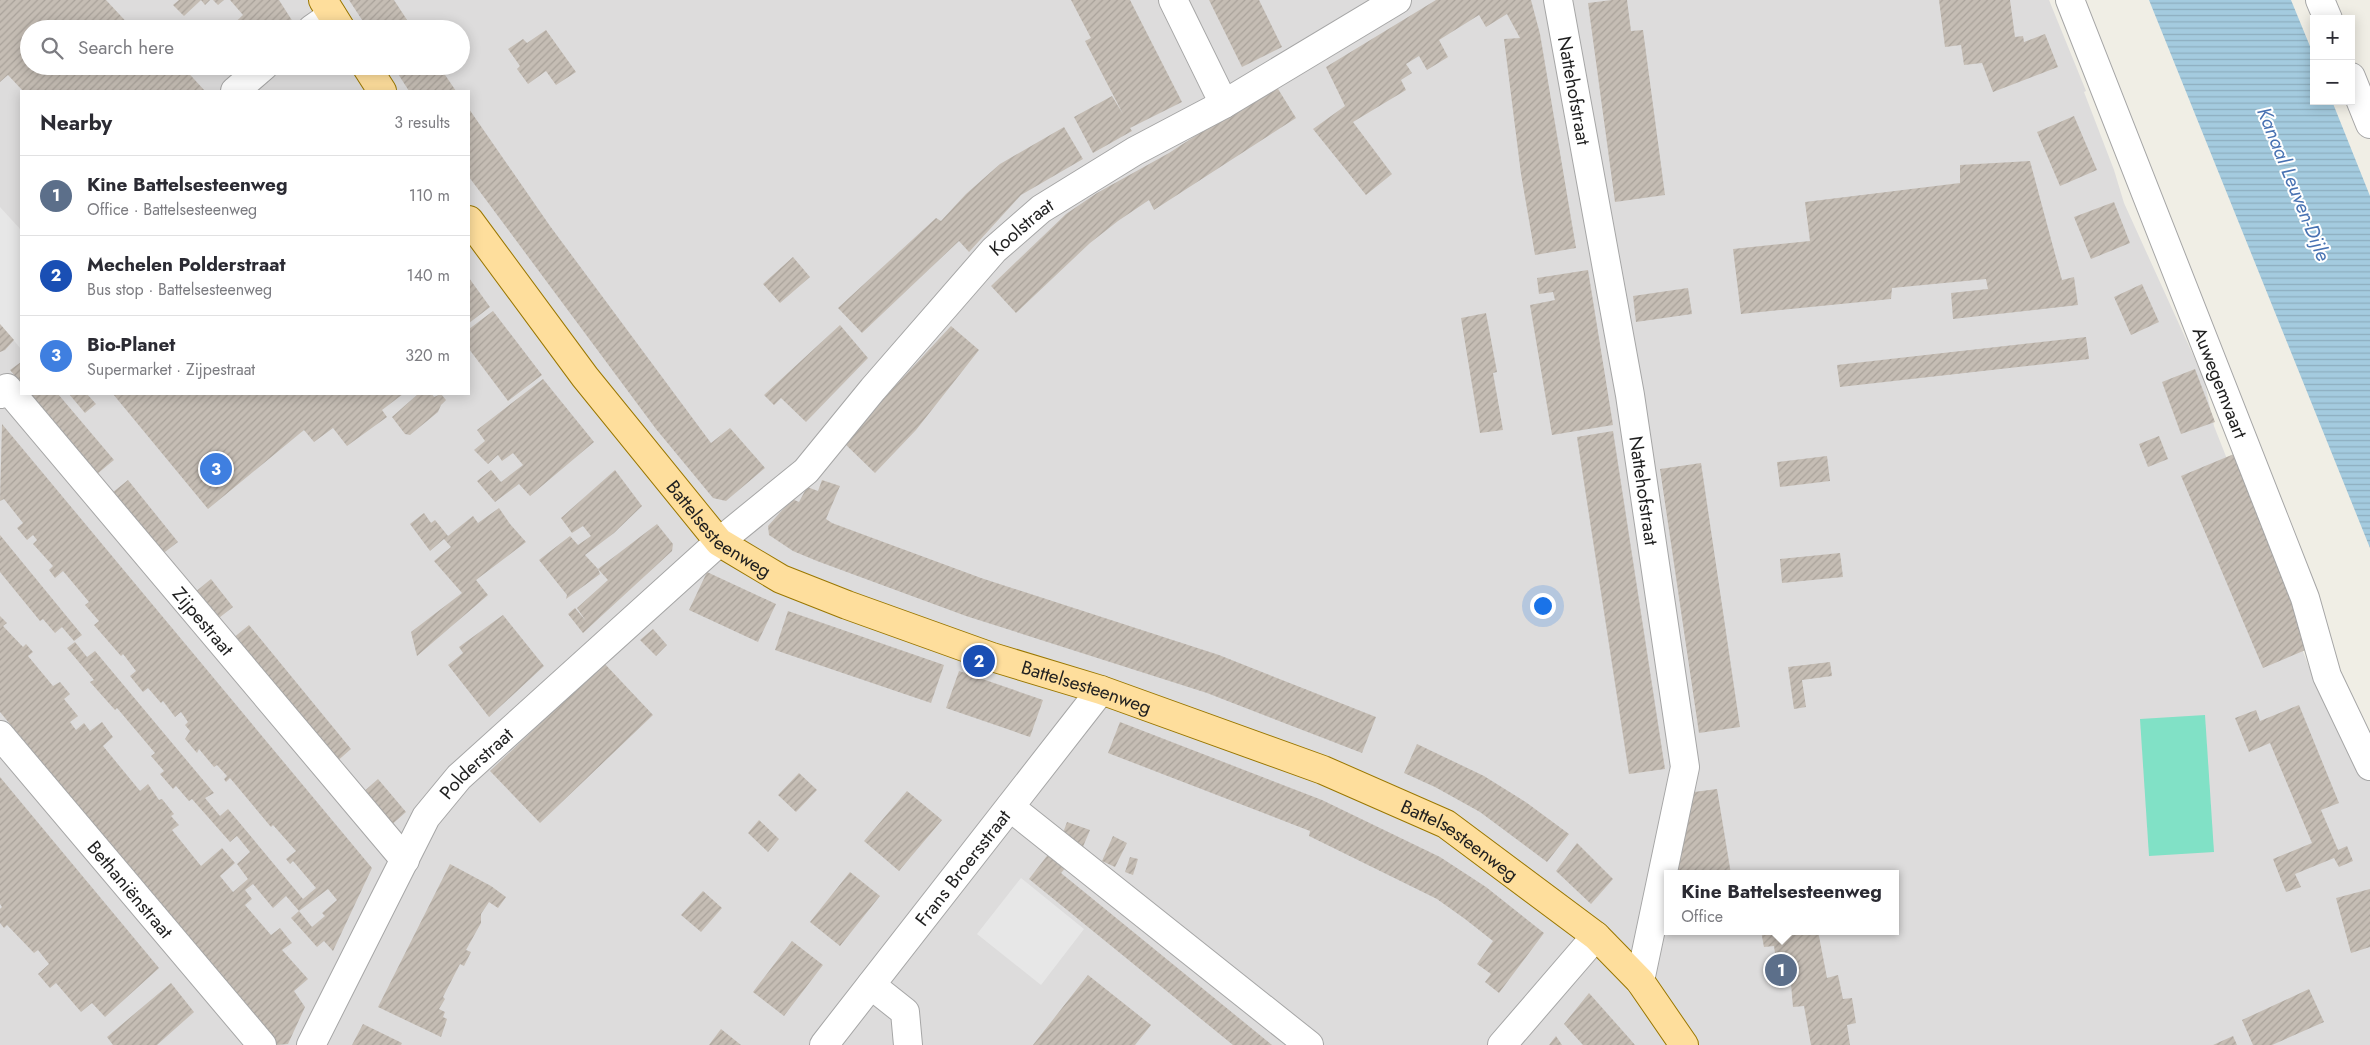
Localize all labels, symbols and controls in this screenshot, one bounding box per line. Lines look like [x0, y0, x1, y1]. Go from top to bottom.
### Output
map controls [2310, 15, 2355, 105]
button: + [2310, 15, 2355, 60]
search box [20, 20, 470, 75]
icon: search [38, 34, 66, 62]
text: Search here [78, 34, 174, 61]
street label: Nattehofstraat [1551, 34, 1597, 148]
button: − [2310, 60, 2355, 105]
water label: Kanaal Leuven-Dijle [2249, 103, 2338, 266]
text: Nearby [40, 108, 112, 138]
text: 3 results [394, 111, 450, 134]
text: Kine Battelsesteenweg [87, 171, 288, 198]
text: 1 [52, 184, 60, 207]
text: 110 m [409, 184, 450, 207]
street label: Koolstraat [983, 191, 1059, 262]
text: Office · Battelsesteenweg [87, 198, 257, 221]
text: Mechelen Polderstraat [87, 251, 286, 278]
text: 2 [51, 264, 61, 287]
text: 140 m [407, 264, 450, 287]
text: Bus stop · Battelsesteenweg [87, 278, 272, 301]
street label: Auwegemvaart [2186, 323, 2254, 443]
text: Bio-Planet [87, 331, 175, 358]
text: 3 [51, 344, 61, 367]
text: 320 m [405, 344, 450, 367]
text: Supermarket · Zijpestraat [87, 358, 255, 381]
street label: Nattehofstraat [1622, 434, 1665, 547]
pin: 3 [200, 450, 232, 488]
street label: Battelsesteenweg [660, 474, 776, 584]
street label: Zijpestraat [166, 581, 240, 662]
your location [1530, 593, 1556, 619]
pin: 2 [963, 642, 995, 680]
street label: Battelsesteenweg [1018, 654, 1155, 721]
street label: Polderstraat [433, 721, 520, 805]
street label: Battelsesteenweg [1397, 793, 1524, 888]
street label: Frans Broersstraat [909, 804, 1017, 932]
street label: Bethaniënstraat [81, 835, 179, 945]
popup [1664, 870, 1899, 935]
text: Kine Battelsesteenweg [1681, 878, 1882, 905]
text: Office [1681, 905, 1723, 928]
pin: 1 [1765, 951, 1797, 989]

